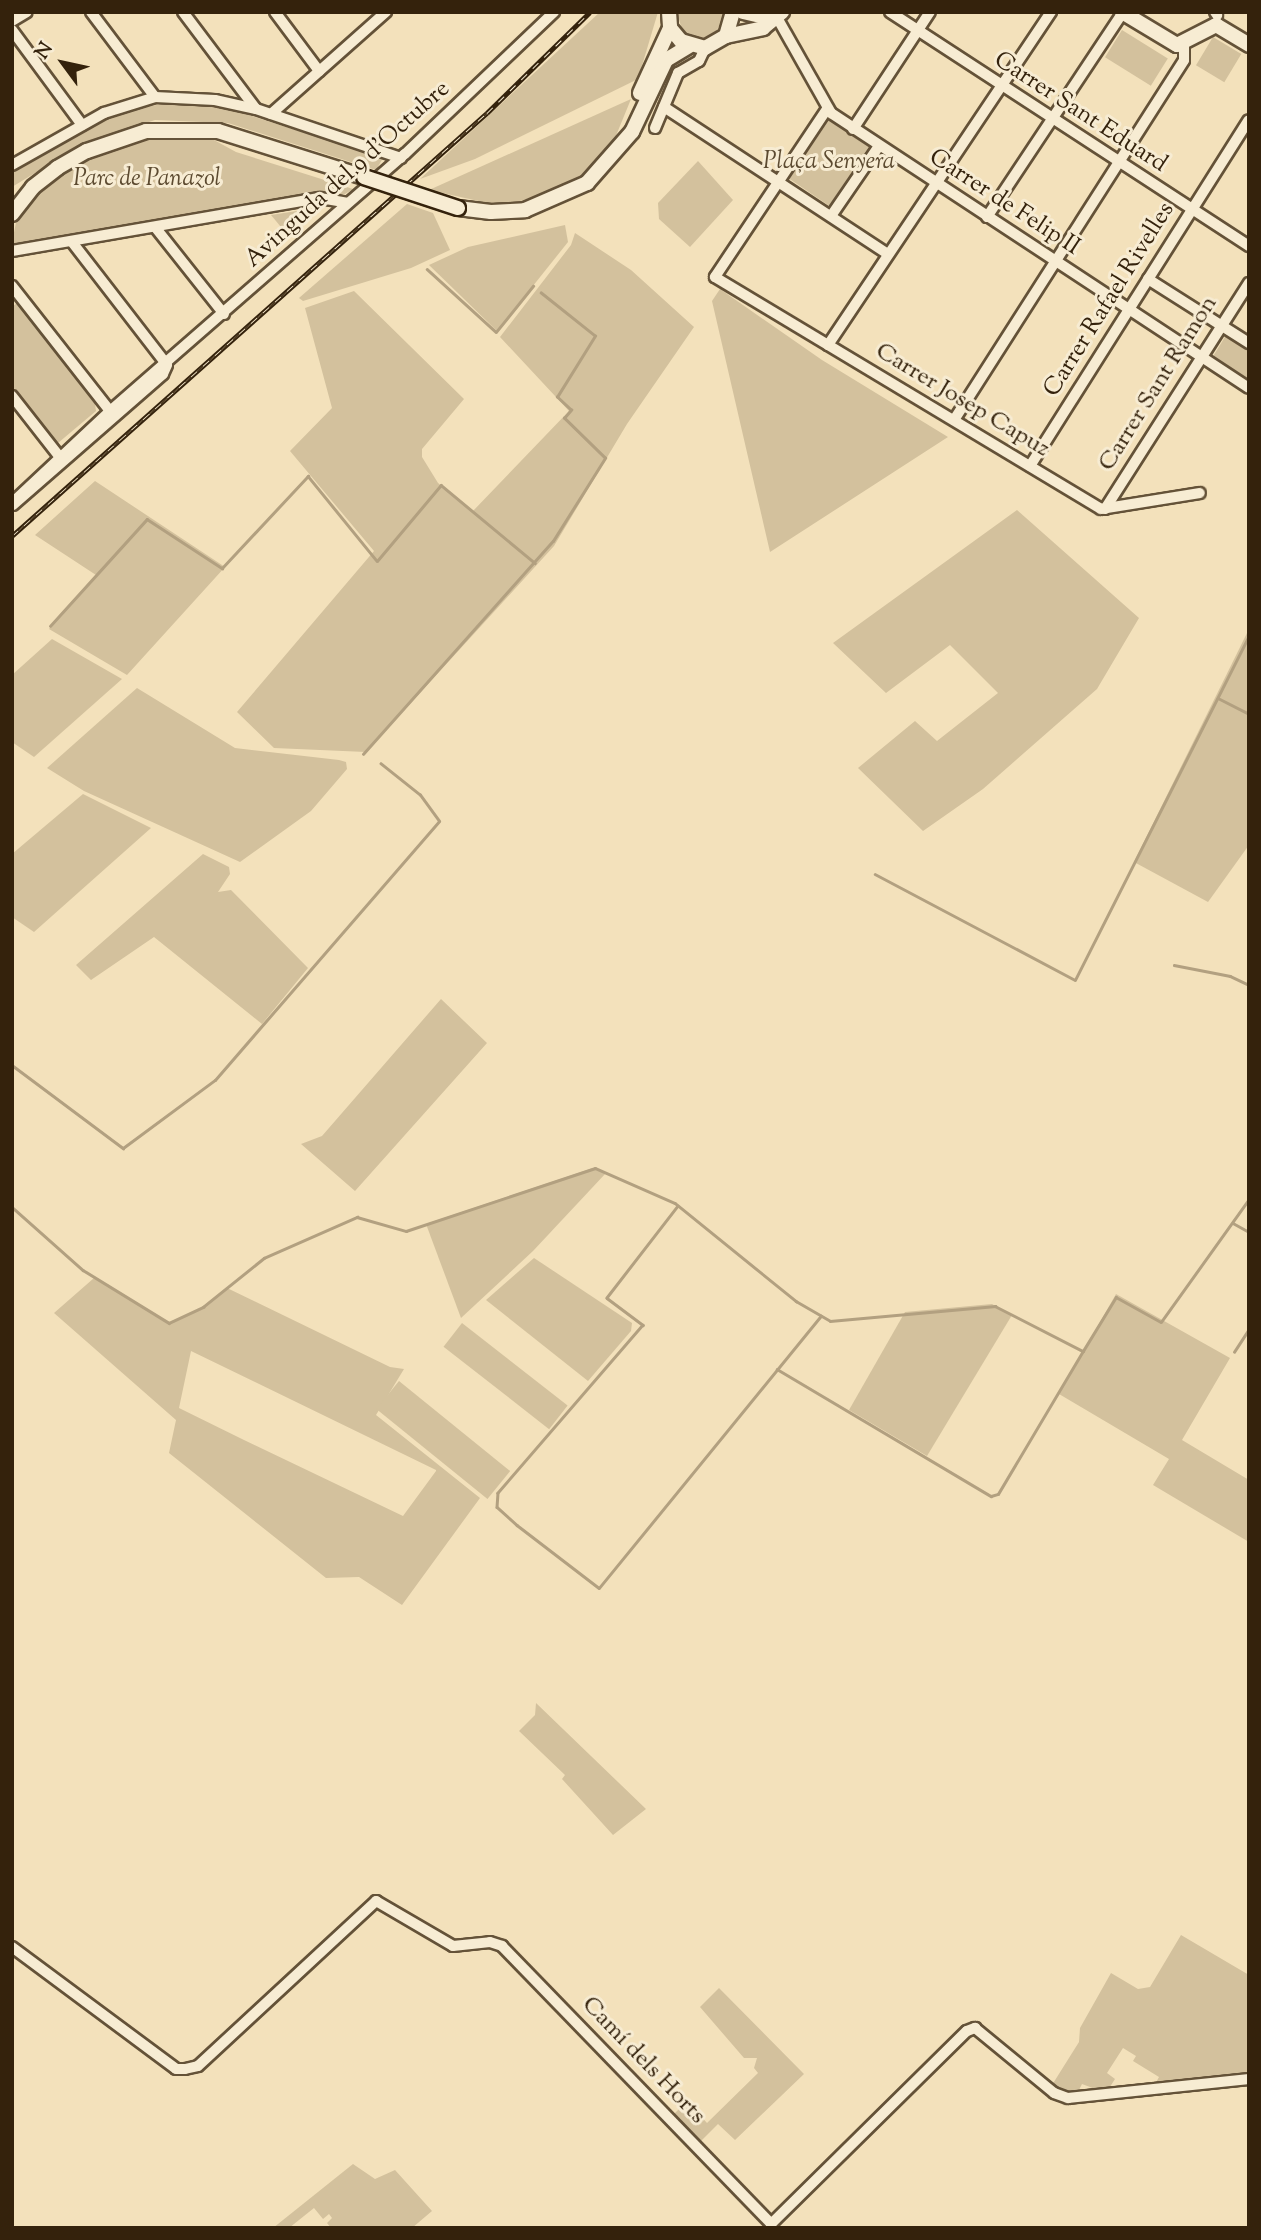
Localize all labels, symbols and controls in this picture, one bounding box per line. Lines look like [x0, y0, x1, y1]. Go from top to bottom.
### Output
north arrow [28, 28, 98, 98]
text: N [30, 38, 60, 65]
street label: Carrer Sant Eduard [988, 46, 1172, 180]
street label: Avinguda del 9 d'Octubre [240, 75, 456, 275]
street label: Carrer de Felip II [923, 143, 1085, 263]
park label: Plaça Senyera [763, 149, 895, 177]
park label: Parc de Panazol [73, 166, 221, 194]
street label: Carrer Rafael Rivelles [1038, 197, 1182, 403]
street label: Carrer Sant Ramon [1094, 291, 1224, 477]
street label: Carrer Josep Capuz [870, 338, 1054, 464]
street label: Camí dels Horts [575, 1991, 711, 2131]

